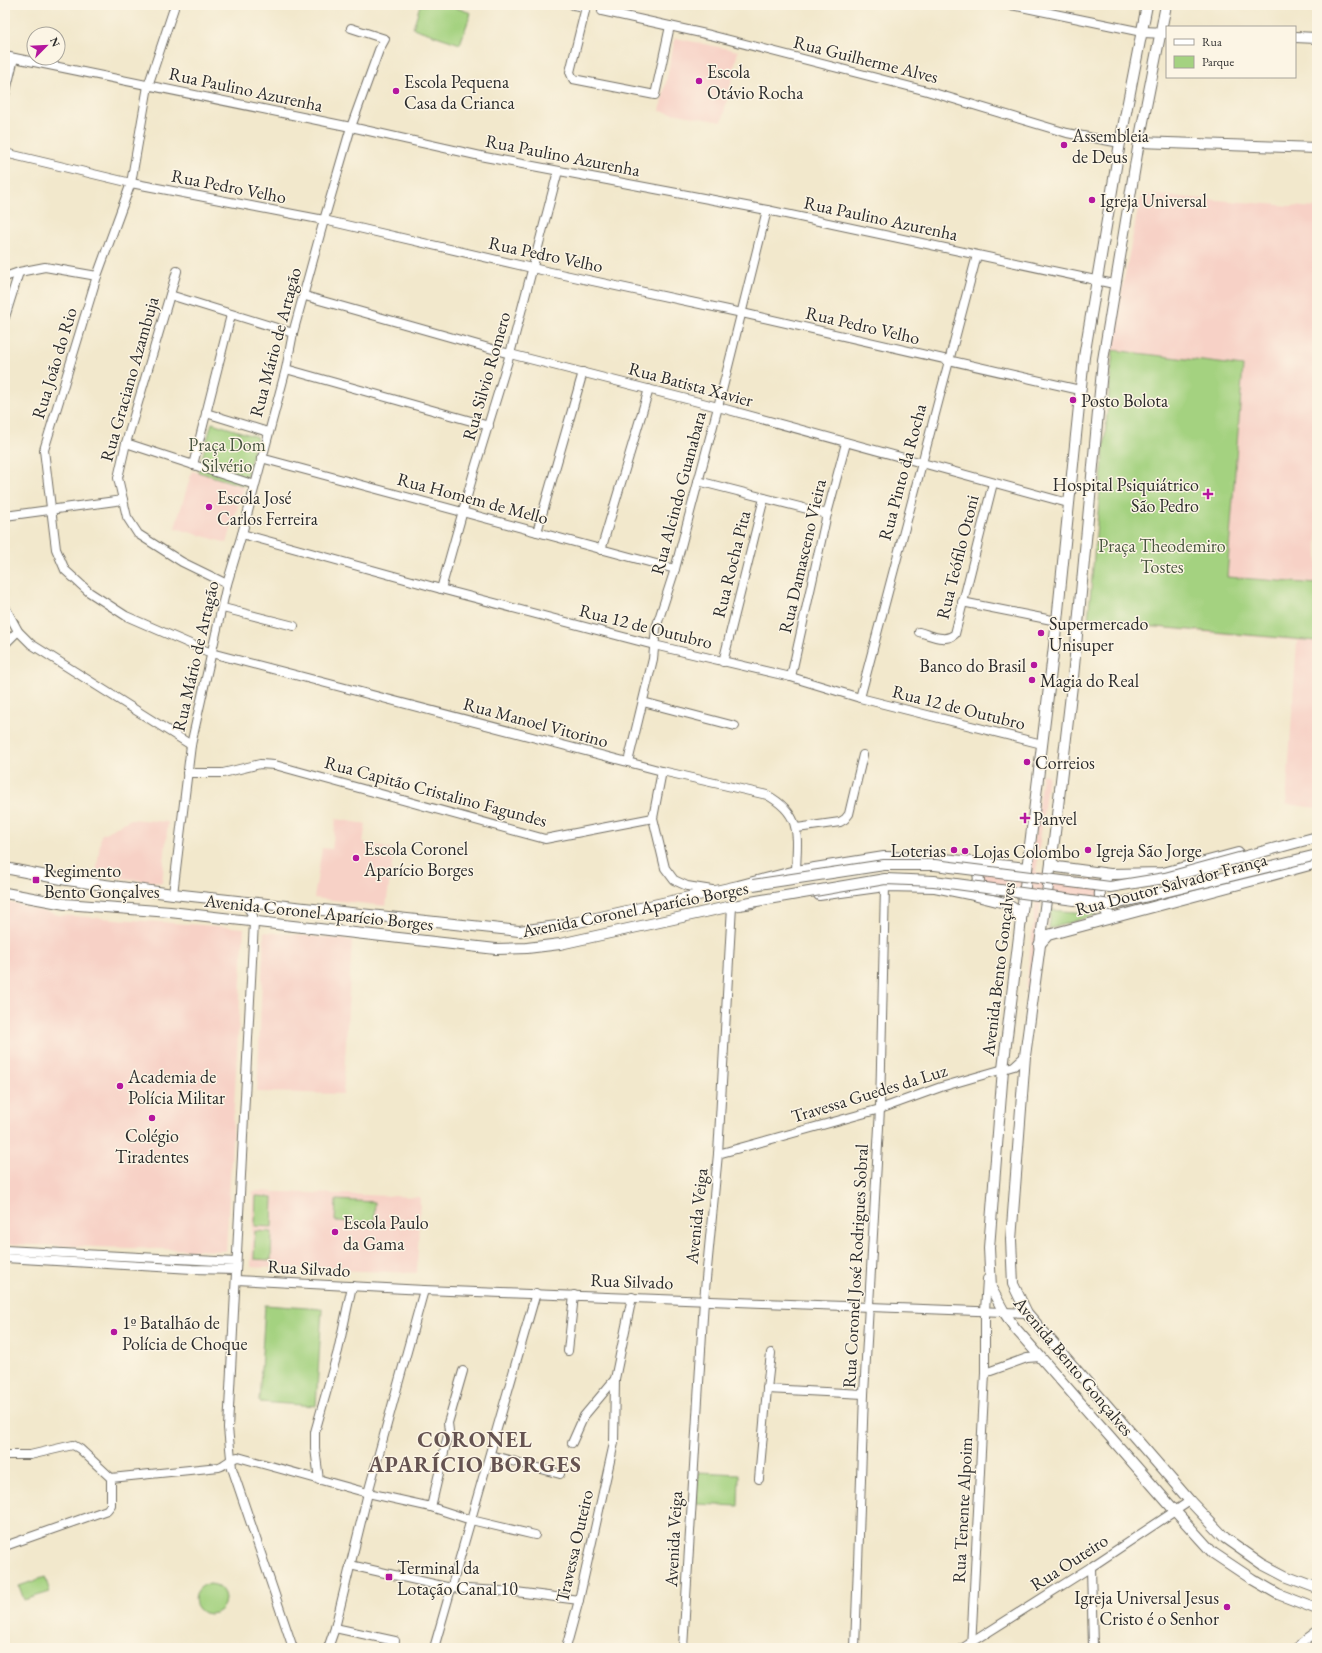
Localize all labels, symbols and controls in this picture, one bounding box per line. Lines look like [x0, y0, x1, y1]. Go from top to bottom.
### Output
north arrow [26, 26, 66, 66]
legend [1166, 26, 1296, 78]
street label: Rua Guilherme Alves [791, 30, 941, 88]
text: Rua [1202, 34, 1222, 50]
text: N [47, 35, 63, 49]
text: Parque [1202, 54, 1234, 70]
place label: Escola Otávio Rocha [707, 60, 804, 104]
street label: Rua Paulino Azurenha [167, 61, 326, 117]
place label: Escola Pequena Casa da Crianca [404, 70, 515, 114]
marker: Escola Otávio Rocha [694, 76, 704, 86]
marker: Escola Pequena Casa da Crianca [391, 86, 401, 96]
place label: Assembleia de Deus [1071, 124, 1150, 168]
street label: Rua Paulino Azurenha [484, 129, 643, 181]
marker: Assembleia de Deus [1059, 140, 1069, 150]
street label: Rua Pedro Velho [170, 164, 288, 208]
place label: Igreja Universal [1100, 189, 1207, 212]
street label: Rua Paulino Azurenha [802, 190, 961, 246]
marker: Igreja Universal [1087, 195, 1097, 205]
street label: Rua Pedro Velho [487, 231, 605, 277]
street label: Rua Mário de Artagão [244, 265, 306, 419]
street label: Rua Graciano Azambuja [94, 293, 164, 464]
street label: Rua Pedro Velho [804, 301, 922, 349]
street label: Rua João do Rio [26, 304, 82, 421]
street label: Rua Silvio Romero [457, 309, 515, 443]
street label: Rua Batista Xavier [626, 356, 756, 412]
place label: Posto Bolota [1081, 389, 1169, 412]
marker: Posto Bolota [1068, 395, 1078, 405]
street label: Rua Pinto da Rocha [873, 400, 932, 543]
street label: Rua Alcindo Guanabara [645, 408, 711, 577]
park label: Praça Dom Silvério [188, 433, 266, 477]
street label: Rua Homem de Mello [395, 467, 551, 529]
place label: Hospital Psiquiátrico São Pedro [1053, 473, 1199, 517]
street label: Rua Damasceno Vieira [773, 476, 831, 635]
place label: Escola José Carlos Ferreira [217, 486, 319, 530]
marker: Hospital Psiquiátrico São Pedro [1202, 488, 1214, 500]
street label: Rua Teófilo Otoni [930, 492, 984, 622]
marker: Escola José Carlos Ferreira [204, 502, 214, 512]
street label: Rua Rocha Pita [707, 507, 756, 620]
park label: Praça Theodemiro Tostes [1098, 534, 1226, 578]
street label: Rua Mário de Artagão [166, 578, 224, 734]
street label: Rua 12 de Outubro [577, 598, 715, 654]
place label: Supermercado Unisuper [1049, 612, 1149, 656]
marker: Supermercado Unisuper [1036, 628, 1046, 638]
place label: Banco do Brasil [919, 654, 1026, 677]
marker: Banco do Brasil [1029, 660, 1039, 670]
place label: Magia do Real [1040, 669, 1139, 692]
marker: Magia do Real [1027, 675, 1037, 685]
street label: Rua 12 de Outubro [890, 679, 1028, 735]
street label: Rua Manoel Vitorino [461, 692, 611, 752]
street label: Rua Capitão Cristalino Fagundes [322, 750, 550, 832]
place label: Correios [1035, 751, 1095, 774]
marker: Correios [1022, 757, 1032, 767]
place label: Panvel [1033, 807, 1077, 830]
marker: Panvel [1020, 813, 1030, 823]
place label: Escola Coronel Aparício Borges [363, 837, 474, 881]
place label: Loterias [890, 839, 946, 862]
place label: Igreja São Jorge [1096, 839, 1202, 862]
place label: Lojas Colombo [973, 840, 1080, 863]
marker: Loterias [949, 845, 959, 855]
marker: Igreja São Jorge [1083, 845, 1093, 855]
marker: Lojas Colombo [960, 846, 970, 856]
street label: Rua Doutor Salvador França [1073, 847, 1270, 921]
marker: Escola Coronel Aparício Borges [351, 853, 361, 863]
place label: Regimento Bento Gonçalves [44, 859, 160, 903]
marker: Regimento Bento Gonçalves [31, 875, 41, 885]
street label: Avenida Coronel Aparício Borges [519, 876, 750, 942]
street label: Avenida Bento Gonçalves [976, 881, 1020, 1058]
street label: Avenida Coronel Aparício Borges [202, 888, 435, 935]
street label: Travessa Guedes da Luz [788, 1058, 950, 1128]
place label: Academia de Polícia Militar [127, 1065, 225, 1109]
marker: Academia de Polícia Militar [115, 1081, 125, 1091]
marker: Colégio Tiradentes [147, 1113, 157, 1123]
place label: Colégio Tiradentes [115, 1124, 189, 1168]
street label: Rua Coronel José Rodrigues Sobral [837, 1143, 873, 1389]
street label: Avenida Veiga [679, 1166, 713, 1266]
place label: Escola Paulo da Gama [343, 1211, 429, 1255]
marker: Escola Paulo da Gama [330, 1227, 340, 1237]
street label: Rua Silvado [267, 1254, 351, 1282]
street label: Rua Silvado [590, 1268, 674, 1294]
street label: Avenida Bento Gonçalves [1008, 1291, 1139, 1441]
place label: 1º Batalhão de Polícia de Choque [122, 1311, 248, 1355]
marker: 1º Batalhão de Polícia de Choque [109, 1327, 119, 1337]
district label: CORONEL APARÍCIO BORGES [367, 1425, 582, 1479]
street label: Rua Tenente Alpoim [947, 1436, 977, 1584]
street label: Travessa Outeiro [550, 1487, 598, 1605]
street label: Avenida Veiga [659, 1490, 687, 1589]
street label: Rua Outeiro [1026, 1528, 1112, 1596]
place label: Terminal da Lotação Canal 10 [397, 1556, 518, 1600]
marker: Terminal da Lotação Canal 10 [384, 1572, 394, 1582]
place label: Igreja Universal Jesus Cristo é o Senhor [1074, 1586, 1219, 1630]
marker: Igreja Universal Jesus Cristo é o Senhor [1222, 1602, 1232, 1612]

